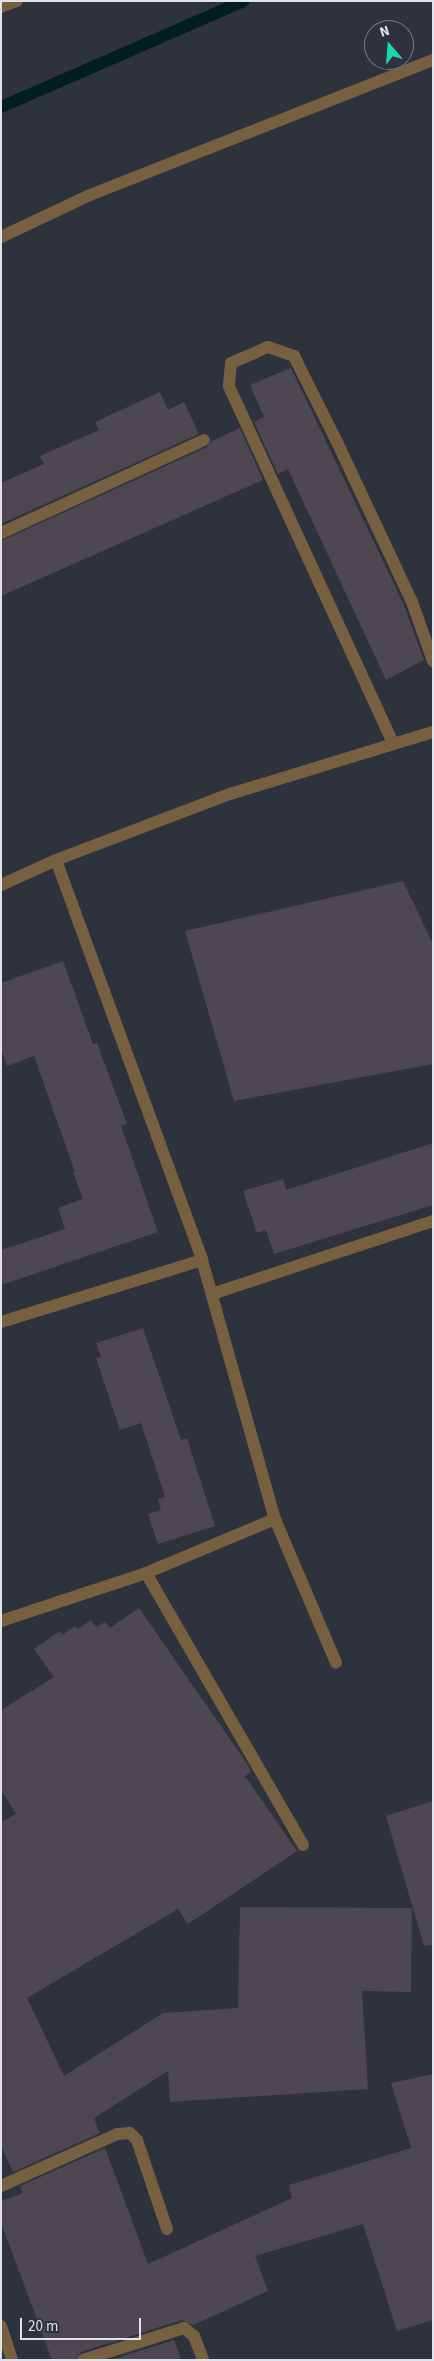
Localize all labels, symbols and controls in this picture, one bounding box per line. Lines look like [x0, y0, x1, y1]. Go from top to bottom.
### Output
north arrow [364, 20, 414, 70]
text: N [377, 21, 392, 43]
scale bar [22, 2308, 144, 2340]
text: 20 m [28, 2316, 58, 2337]

